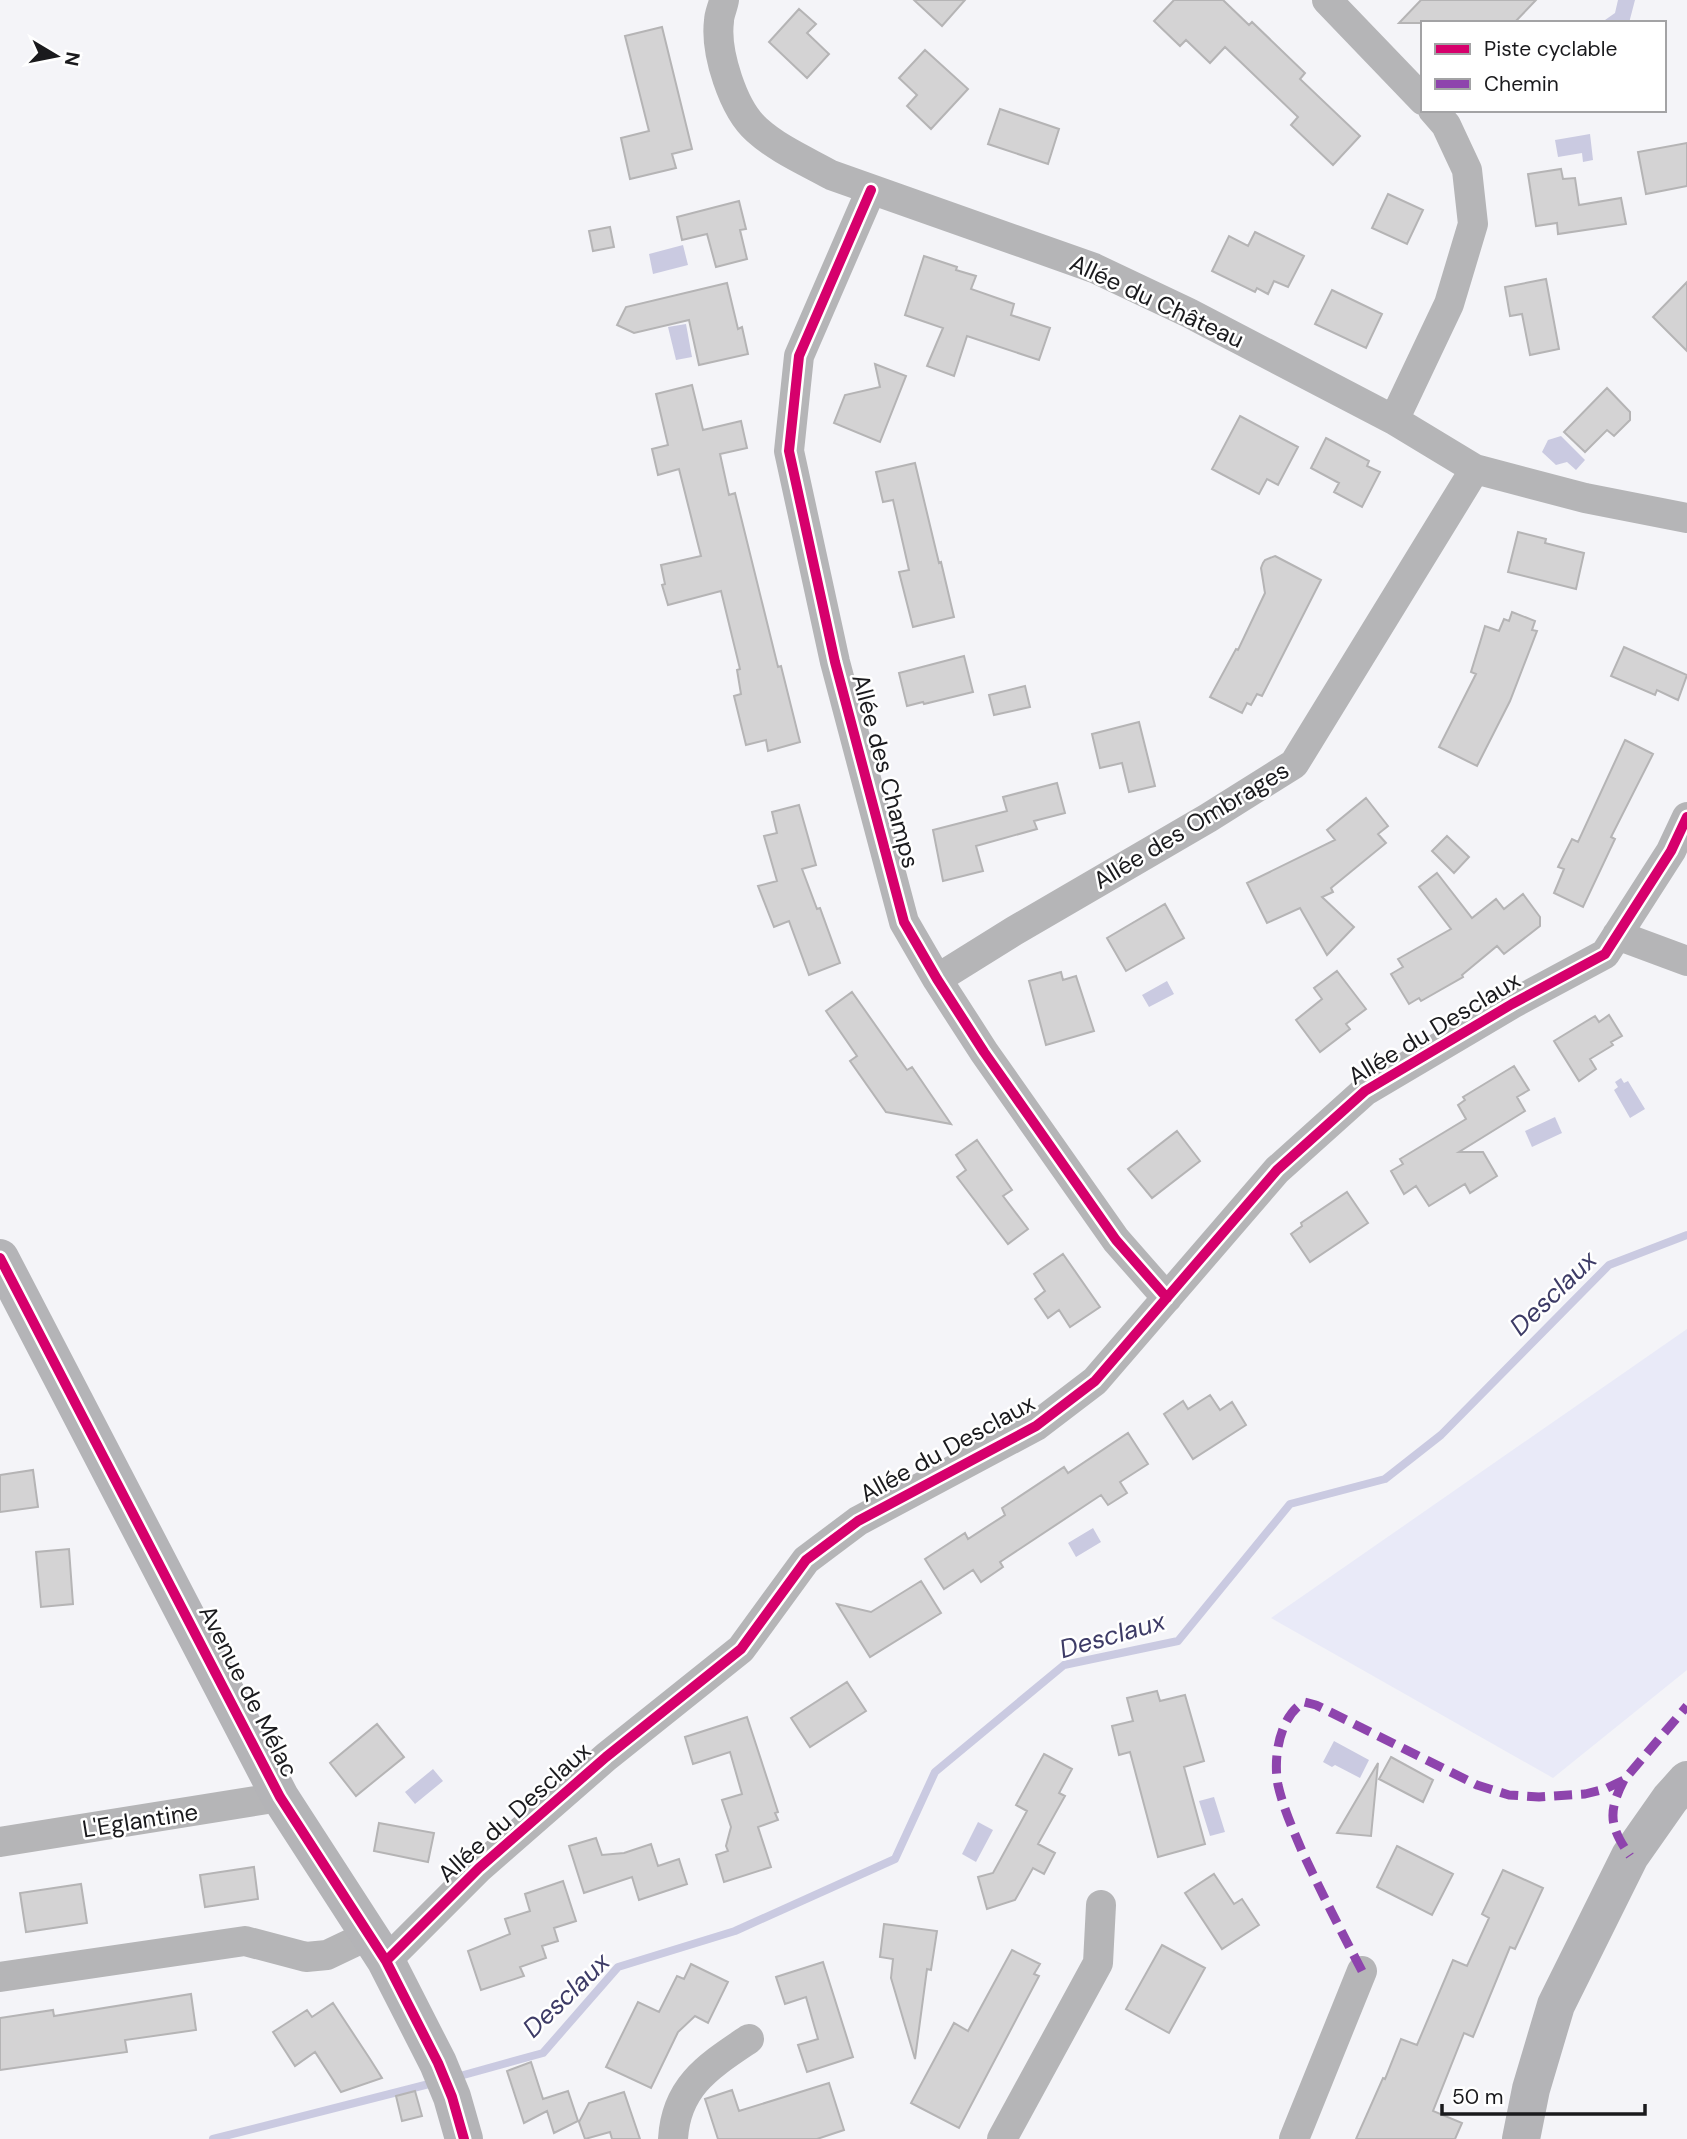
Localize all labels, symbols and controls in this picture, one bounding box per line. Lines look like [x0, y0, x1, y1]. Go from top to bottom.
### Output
north arrow [21, 21, 91, 91]
legend [1421, 21, 1666, 112]
text: Piste cyclable [1484, 35, 1617, 63]
text: N [59, 50, 86, 68]
text: Chemin [1484, 70, 1559, 98]
street label: Allée du Château [1065, 247, 1249, 355]
street label: Allée des Champs [845, 670, 927, 872]
street label: Allée des Ombrages [1087, 754, 1295, 896]
street label: Allée du Desclaux [1342, 964, 1526, 1092]
water label: Desclaux [1502, 1242, 1605, 1343]
street label: Allée du Desclaux [854, 1387, 1040, 1509]
street label: Avenue de Mélac [192, 1600, 306, 1782]
water label: Desclaux [1055, 1603, 1170, 1666]
street label: Allée du Desclaux [431, 1735, 597, 1889]
street label: L'Eglantine [80, 1796, 200, 1844]
water label: Desclaux [515, 1944, 618, 2045]
scale bar [1442, 2072, 1645, 2116]
text: 50 m [1452, 2083, 1503, 2111]

